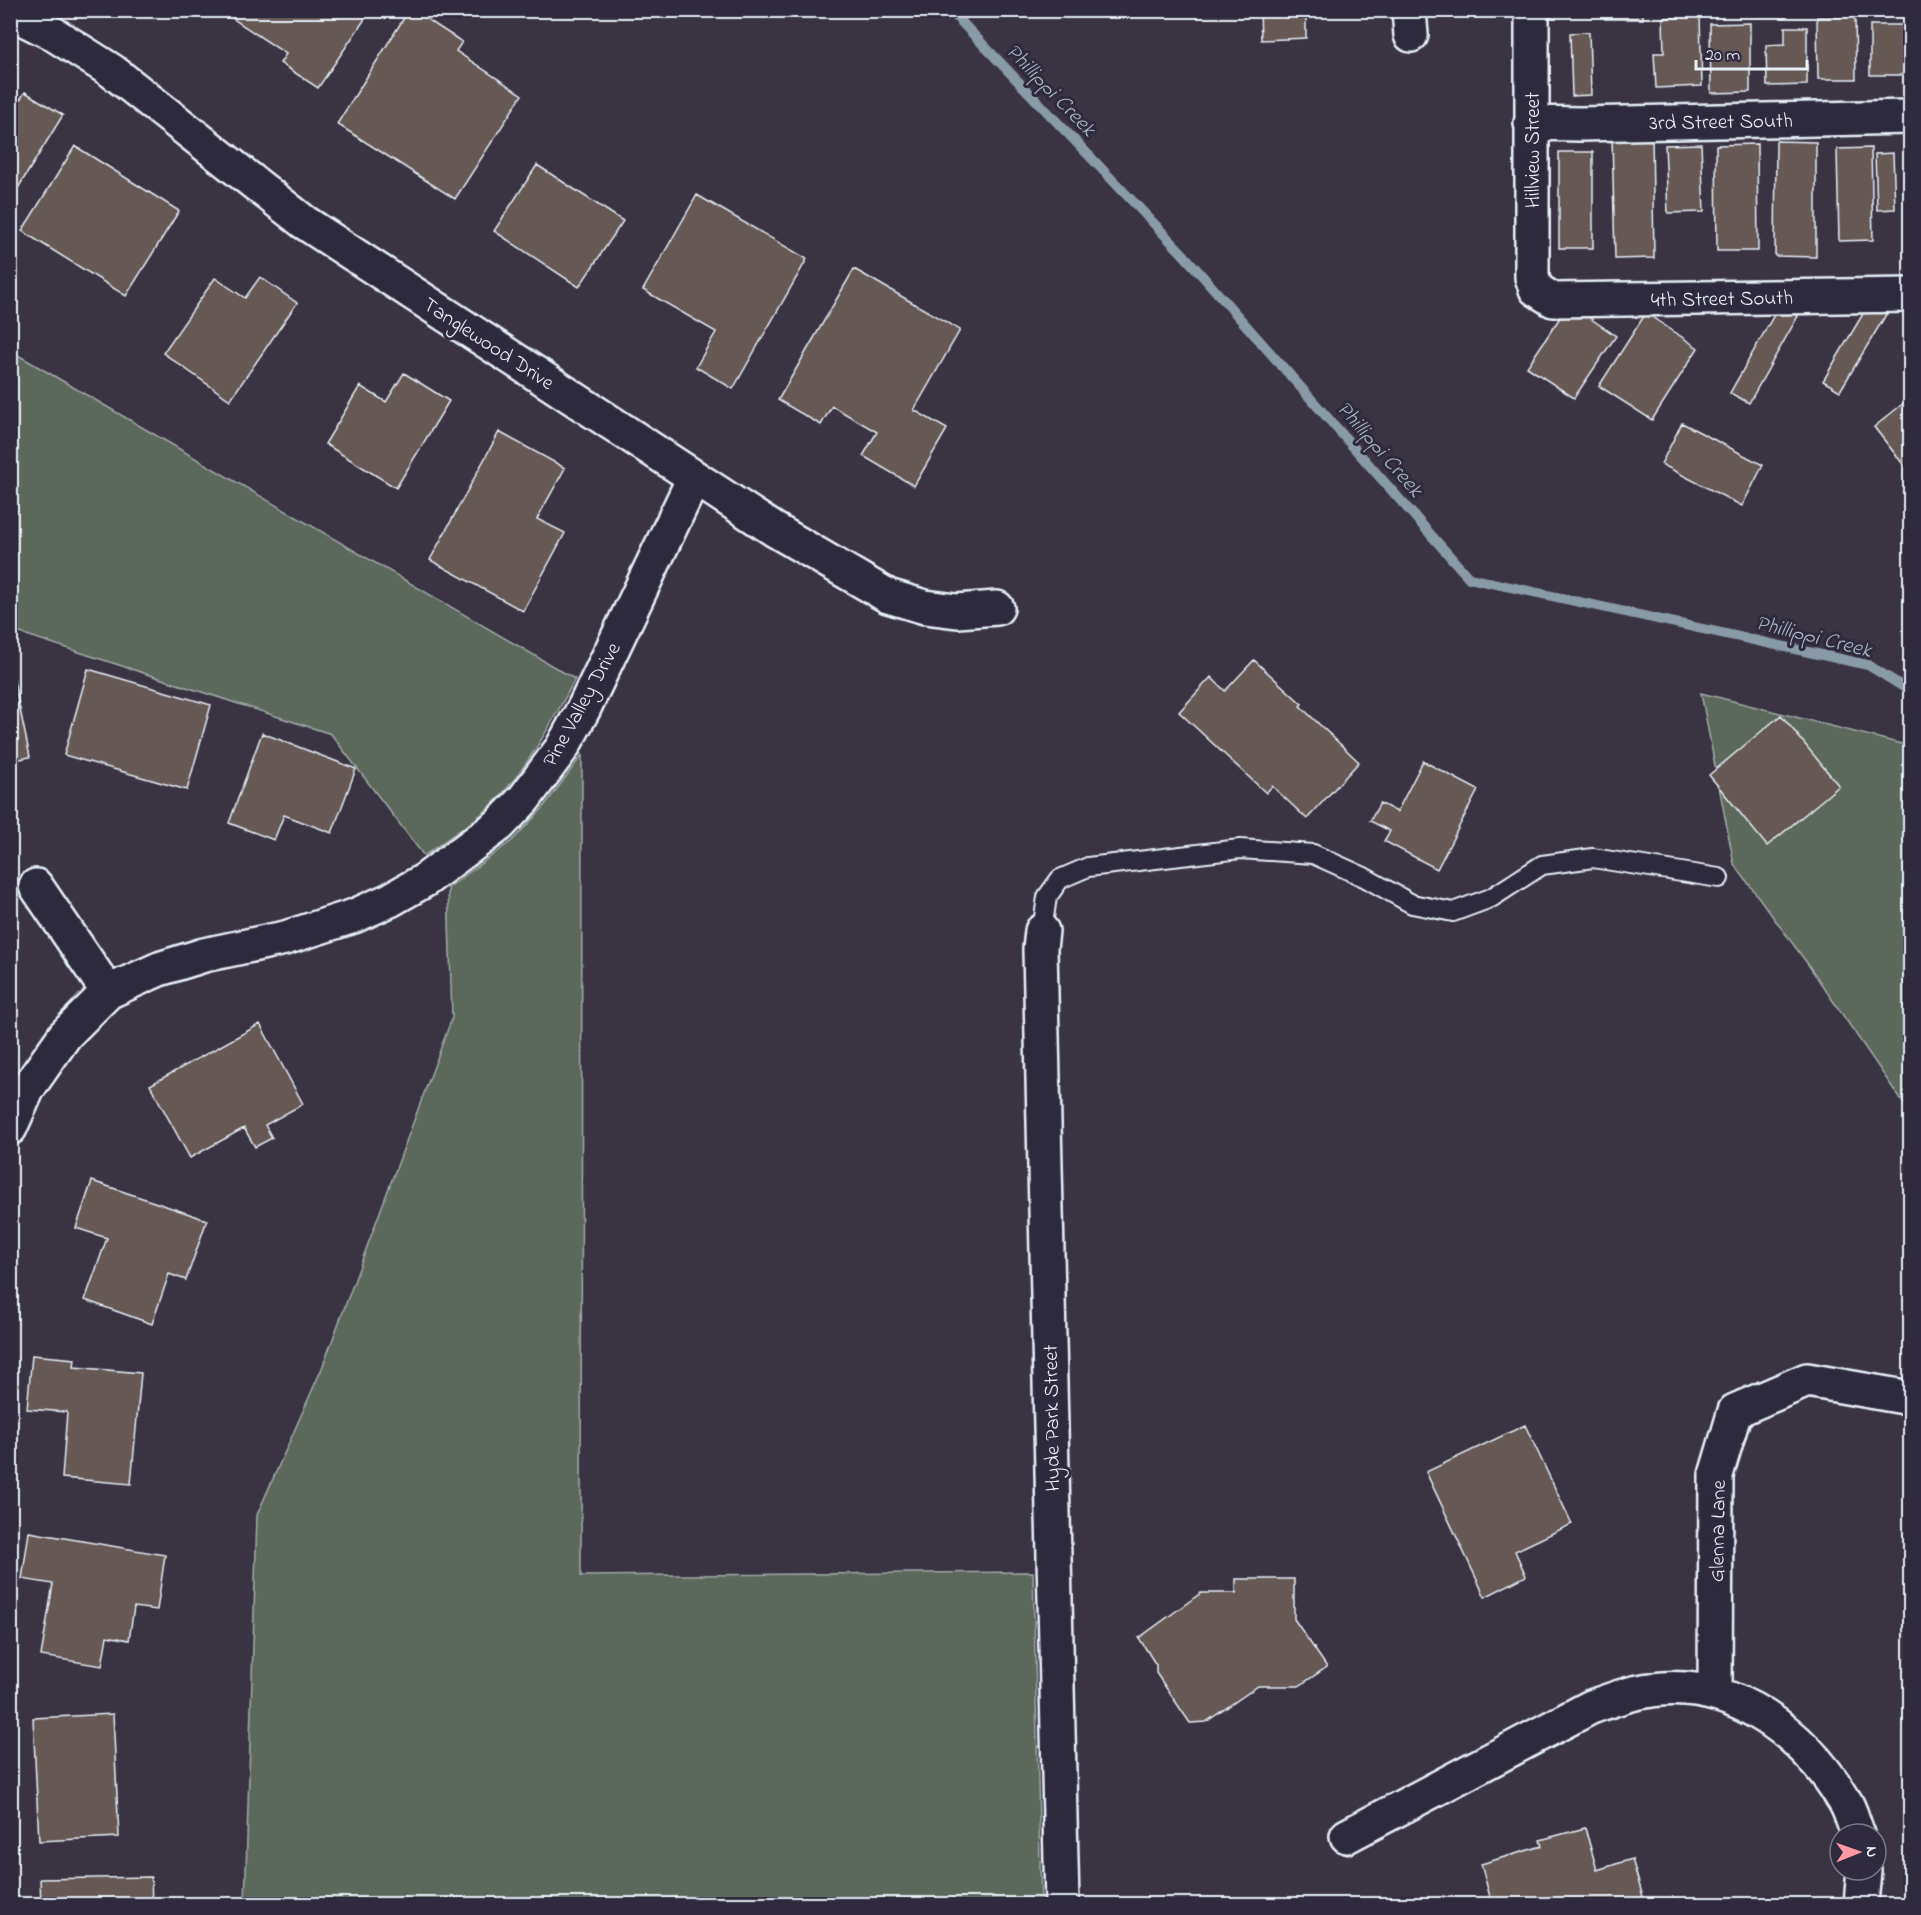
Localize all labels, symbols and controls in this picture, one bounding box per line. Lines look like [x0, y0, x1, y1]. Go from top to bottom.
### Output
scale bar [1696, 33, 1807, 71]
water label: Phillippi Creek [997, 37, 1104, 146]
text: 20 m [1705, 43, 1740, 69]
street label: Hillview Street [1519, 92, 1549, 208]
street label: 3rd Street South [1649, 107, 1793, 139]
street label: 4th Street South [1651, 284, 1794, 316]
street label: Tanglewood Drive [415, 291, 560, 401]
water label: Phillippi Creek [1328, 395, 1431, 506]
water label: Phillippi Creek [1752, 608, 1876, 668]
street label: Pine Valley Drive [536, 637, 631, 774]
street label: Hyde Park Street [1037, 1344, 1071, 1492]
street label: Glenna Lane [1703, 1479, 1735, 1582]
north arrow [1828, 1822, 1888, 1882]
text: N [1859, 1846, 1883, 1858]

